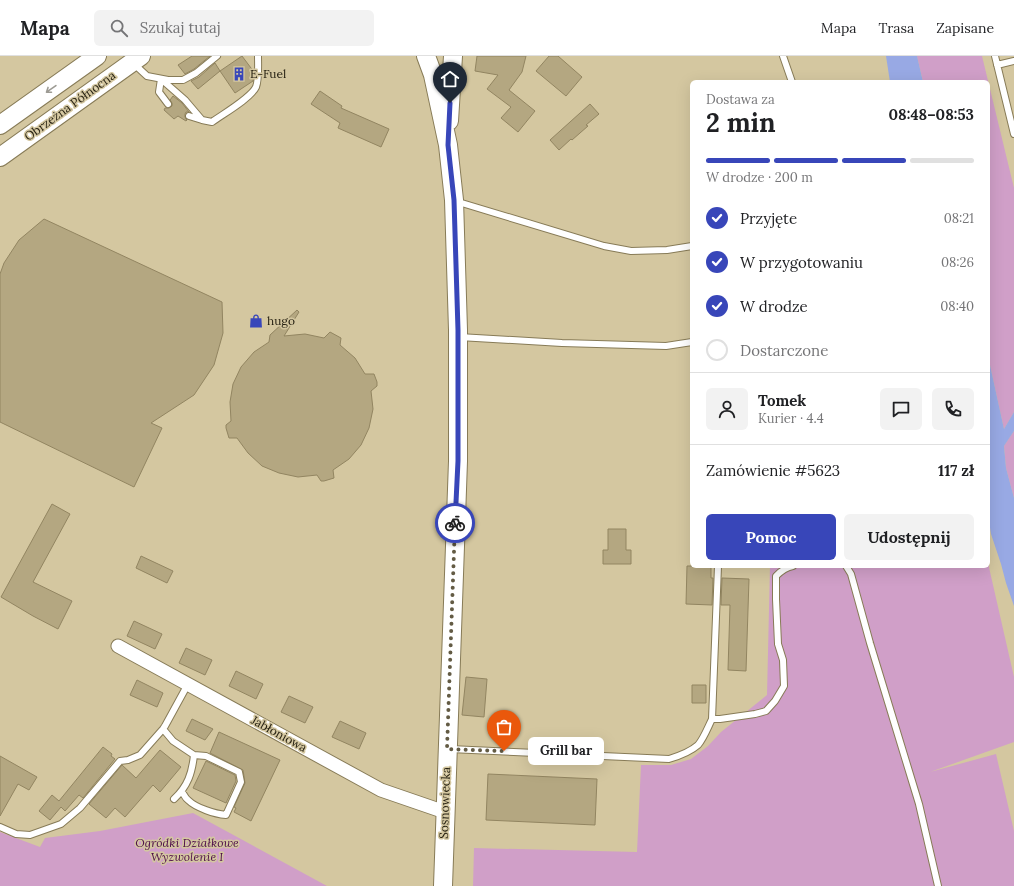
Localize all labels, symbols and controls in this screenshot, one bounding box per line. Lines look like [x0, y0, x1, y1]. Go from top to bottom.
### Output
search box [94, 10, 374, 46]
text: Mapa [20, 16, 70, 40]
icon: search [108, 17, 130, 39]
text: Szukaj tutaj [140, 18, 221, 37]
text: Mapa [821, 19, 856, 37]
text: Trasa [878, 19, 914, 37]
text: Zapisane [936, 19, 994, 37]
pin [433, 62, 467, 103]
building icon: E-Fuel [231, 66, 247, 82]
place label: E-Fuel [250, 66, 286, 81]
street label: Obrzeżna Północna [21, 68, 118, 144]
icon: home [439, 68, 461, 90]
one-way arrow [45, 85, 56, 93]
text: Dostawa za [706, 91, 775, 108]
text: 08:48–08:53 [889, 105, 974, 124]
text: 2 min [706, 106, 776, 139]
text: W drodze · 200 m [706, 169, 813, 186]
icon: check [706, 207, 728, 229]
text: Przyjęte [740, 209, 797, 228]
text: 08:21 [944, 210, 974, 227]
icon: check [706, 251, 728, 273]
text: W przygotowaniu [740, 253, 863, 272]
text: 08:26 [941, 254, 974, 271]
icon: check [706, 295, 728, 317]
text: W drodze [740, 297, 808, 316]
text: 08:40 [940, 298, 974, 315]
shop icon: hugo [248, 313, 264, 329]
place label: hugo [267, 313, 295, 328]
text: Dostarczone [740, 341, 828, 360]
button: person [706, 388, 748, 430]
button: chat [880, 388, 922, 430]
button: phone [932, 388, 974, 430]
text: Tomek [758, 391, 806, 410]
text: Kurier · 4.4 [758, 410, 824, 427]
text: Zamówienie #5623 [706, 461, 840, 480]
text: 117 zł [938, 461, 974, 480]
courier [435, 503, 475, 543]
icon: bike [444, 512, 466, 534]
button: Pomoc [706, 514, 836, 560]
button: Udostępnij [844, 514, 974, 560]
pin [487, 710, 521, 751]
street label: Jabłoniowa [248, 712, 310, 755]
icon: bag [493, 716, 515, 738]
callout: Grill bar [528, 737, 604, 765]
text: Grill bar [540, 742, 592, 759]
street label: Sosnowiecka [436, 767, 453, 839]
park label: Ogródki Działkowe Wyzwolenie I [135, 835, 239, 864]

